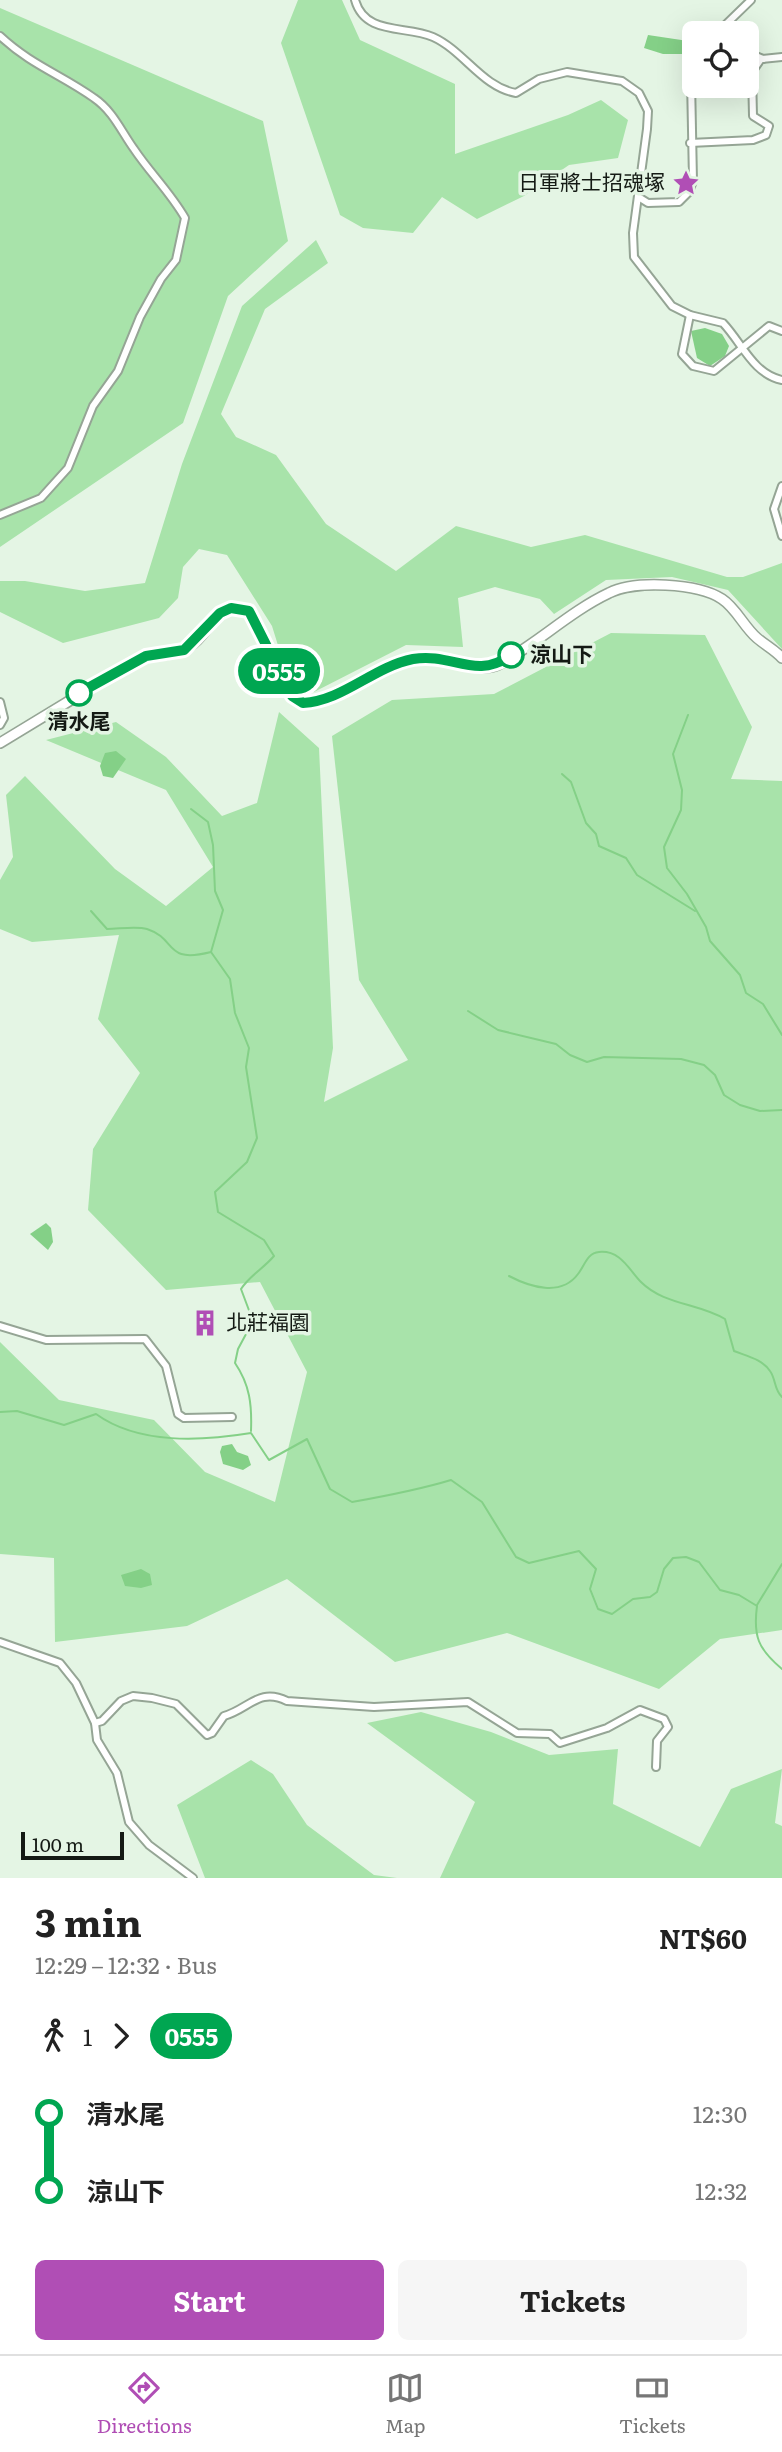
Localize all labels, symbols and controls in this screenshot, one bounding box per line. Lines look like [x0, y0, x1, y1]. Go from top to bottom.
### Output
map controls [682, 21, 759, 98]
button: locate [682, 21, 759, 98]
place label: 日軍將士招魂塚 [518, 165, 665, 196]
place icon: 日軍將士招魂塚 [671, 168, 701, 198]
place label: 涼山下 [530, 637, 593, 668]
marker: 涼山下 [498, 642, 524, 668]
line badge: 0555 [230, 648, 328, 694]
text: 0555 [252, 653, 306, 688]
marker: 清水尾 [66, 680, 92, 706]
place label: 清水尾 [48, 704, 111, 735]
place label: 北莊福園 [226, 1305, 310, 1336]
building icon: 北莊福園 [190, 1308, 220, 1338]
scale bar [21, 1829, 124, 1861]
text: 100 m [32, 1830, 84, 1858]
text: 3 min [35, 1892, 142, 1949]
text: NT$60 [659, 1918, 747, 1957]
text: 12:29 – 12:32 · Bus [35, 1947, 217, 1981]
icon: walk [35, 2017, 73, 2055]
icon: forward [102, 2017, 140, 2055]
text: 0555 [164, 2018, 218, 2053]
text: 1 [83, 2019, 92, 2053]
text: 清水尾 [87, 2093, 165, 2132]
text: 12:30 [693, 2096, 747, 2130]
text: 涼山下 [87, 2170, 165, 2209]
text: 12:32 [695, 2173, 747, 2207]
button: Start [35, 2260, 384, 2340]
button: Tickets [398, 2260, 747, 2340]
tab: Directions [97, 2369, 192, 2439]
tab: Map [385, 2369, 426, 2439]
tab: Tickets [619, 2369, 685, 2439]

